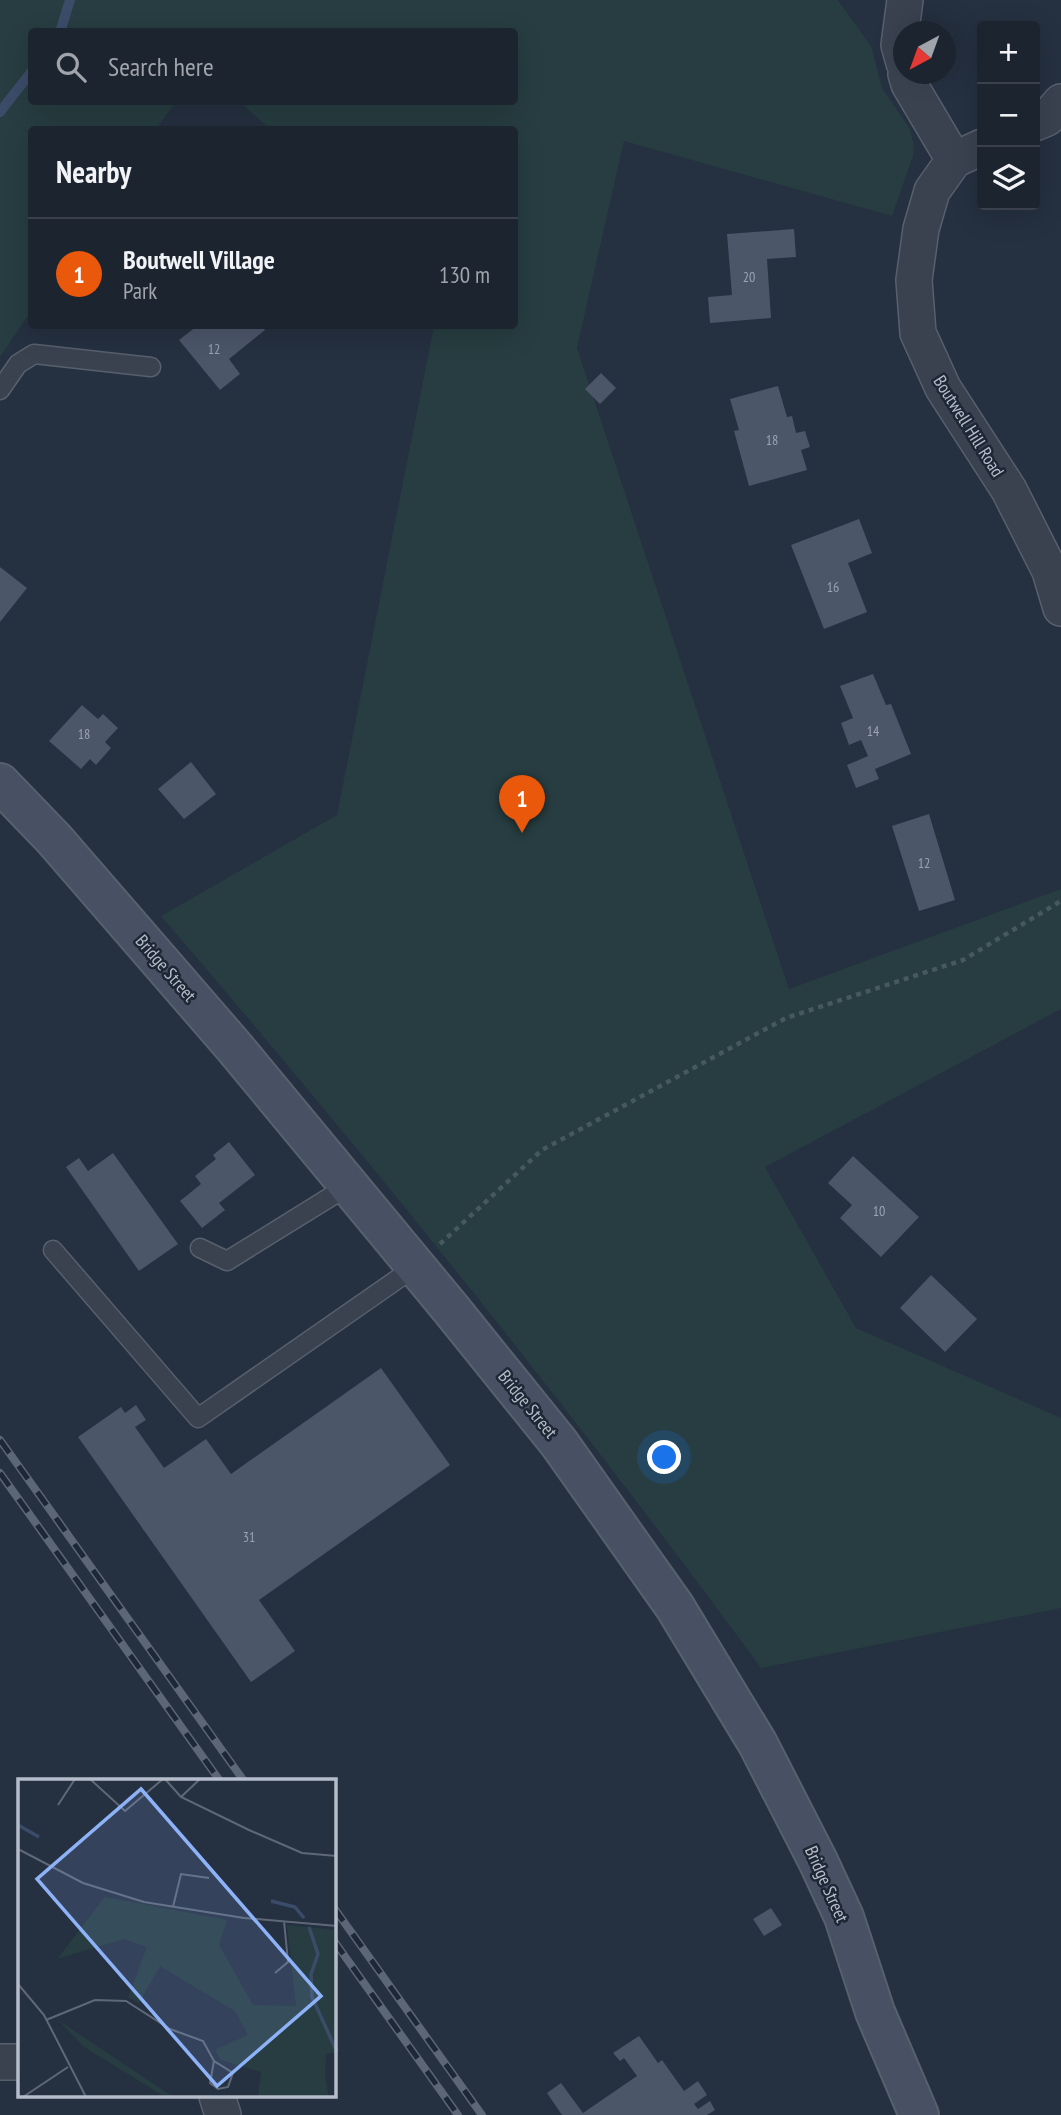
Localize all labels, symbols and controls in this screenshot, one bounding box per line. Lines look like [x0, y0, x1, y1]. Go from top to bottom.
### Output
north arrow [893, 21, 956, 84]
map controls [977, 21, 1040, 210]
button: + [977, 21, 1040, 84]
search box [28, 28, 518, 105]
icon: search [52, 48, 90, 86]
text: Search here [108, 50, 214, 83]
button: − [977, 84, 1040, 147]
button: layers [977, 147, 1040, 210]
text: Nearby [56, 152, 131, 191]
text: Boutwell Village [123, 243, 275, 276]
text: 1 [74, 260, 85, 289]
text: 130 m [439, 260, 490, 289]
house number: 20 [743, 268, 755, 286]
text: Park [123, 276, 157, 305]
house number: 12 [208, 340, 220, 358]
street label: Boutwell Hill Road [929, 371, 1009, 481]
house number: 18 [766, 431, 778, 449]
house number: 16 [827, 578, 839, 596]
house number: 14 [867, 722, 880, 740]
house number: 18 [78, 725, 90, 743]
pin: 1 [499, 775, 545, 833]
house number: 12 [918, 854, 930, 872]
street label: Bridge Street [131, 930, 201, 1006]
house number: 10 [873, 1202, 885, 1220]
street label: Bridge Street [493, 1365, 563, 1443]
your location [647, 1440, 681, 1474]
house number: 31 [243, 1528, 255, 1546]
inset map [18, 1779, 336, 2098]
street label: Bridge Street [800, 1842, 854, 1926]

